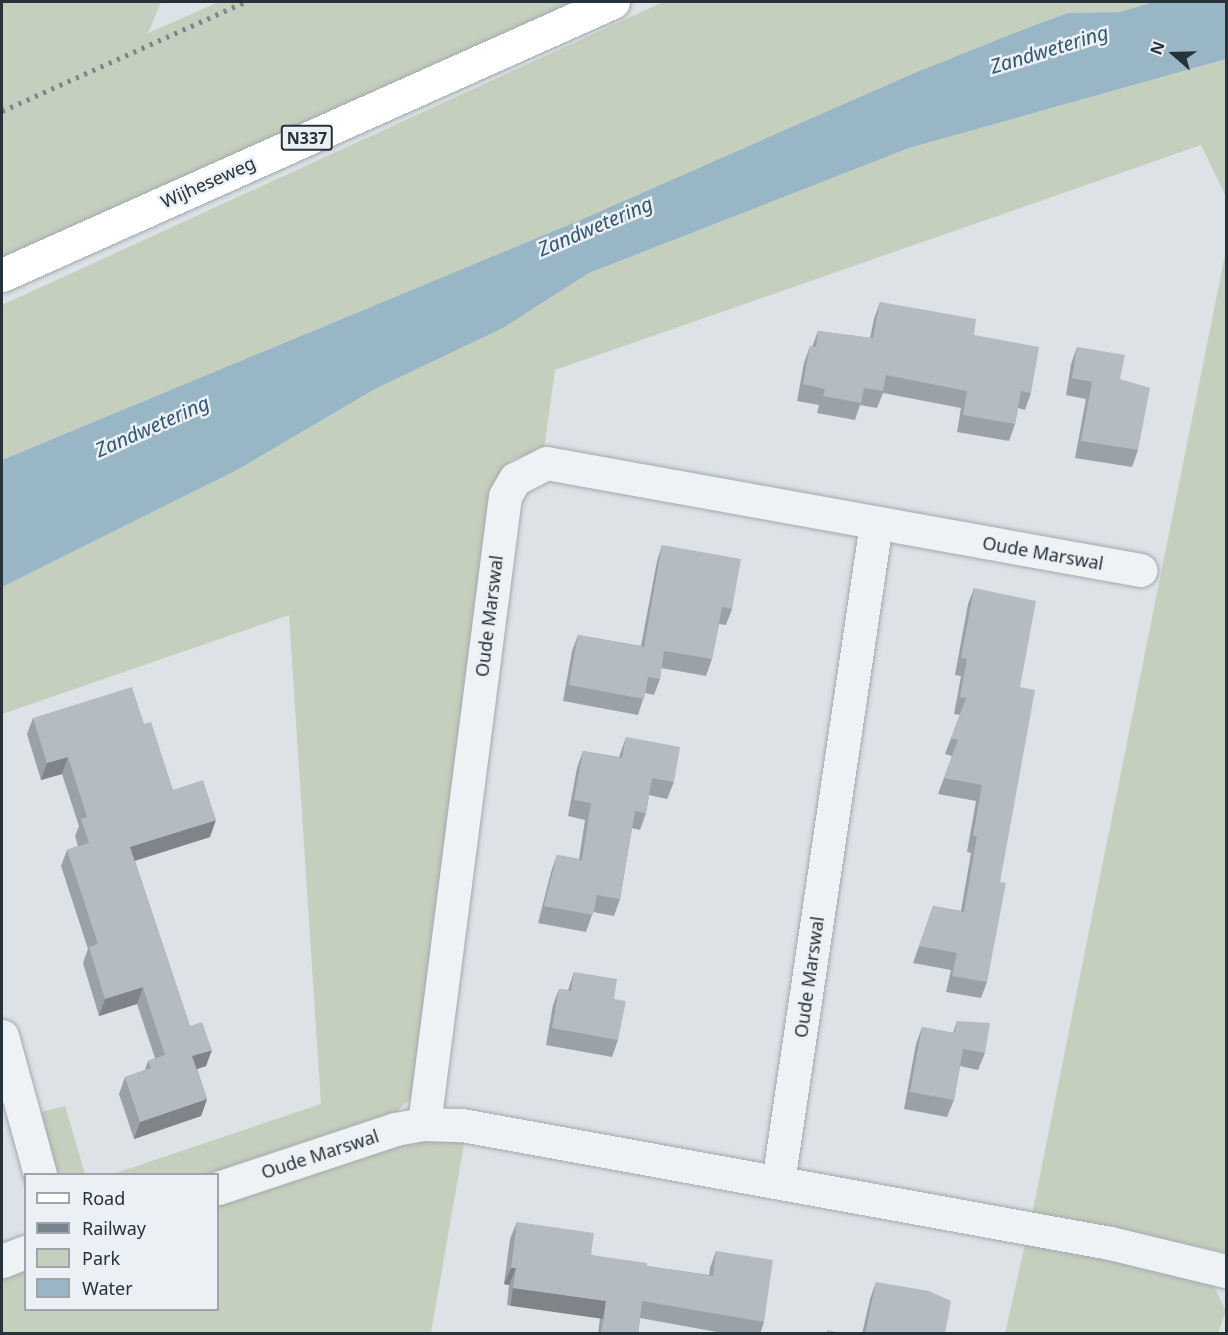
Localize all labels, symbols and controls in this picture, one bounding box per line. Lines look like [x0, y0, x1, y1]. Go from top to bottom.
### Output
water label: Zandwetering [987, 20, 1111, 78]
north arrow [1144, 24, 1204, 84]
text: N [1145, 38, 1170, 58]
road number: N337 [280, 125, 334, 151]
street label: Wijheseweg [157, 152, 259, 212]
water label: Zandwetering [534, 191, 656, 261]
water label: Zandwetering [91, 390, 213, 462]
street label: Oude Marswal [981, 532, 1105, 574]
street label: Oude Marswal [471, 554, 507, 678]
street label: Oude Marswal [790, 915, 828, 1039]
street label: Oude Marswal [258, 1125, 382, 1183]
legend [24, 1173, 219, 1311]
text: Road [82, 1186, 125, 1210]
text: Railway [82, 1216, 146, 1240]
text: Park [82, 1246, 120, 1270]
text: Water [82, 1276, 133, 1300]

